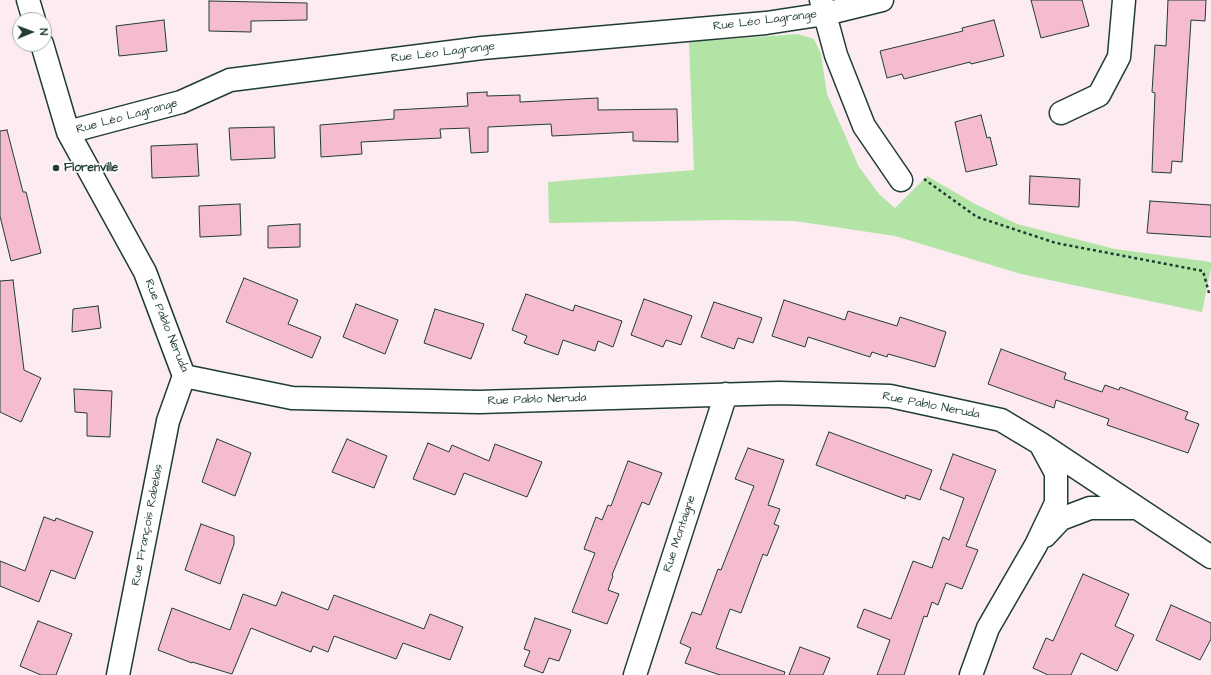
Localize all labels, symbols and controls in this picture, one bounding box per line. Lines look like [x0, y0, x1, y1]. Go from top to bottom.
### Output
street label: Rue Léo Lagrange [712, 7, 818, 35]
north arrow [12, 12, 52, 52]
text: N [36, 28, 51, 35]
street label: Rue Léo Lagrange [390, 39, 496, 67]
street label: Rue Léo Lagrange [75, 97, 179, 137]
place label: Florenville [64, 161, 118, 175]
marker: Florenville [51, 163, 61, 173]
street label: Rue Pablo Neruda [141, 277, 191, 375]
street label: Rue Pablo Neruda [881, 389, 981, 423]
street label: Rue Pablo Neruda [487, 391, 587, 409]
street label: Rue François Rabelais [129, 463, 167, 587]
street label: Rue Montaigne [661, 494, 699, 574]

